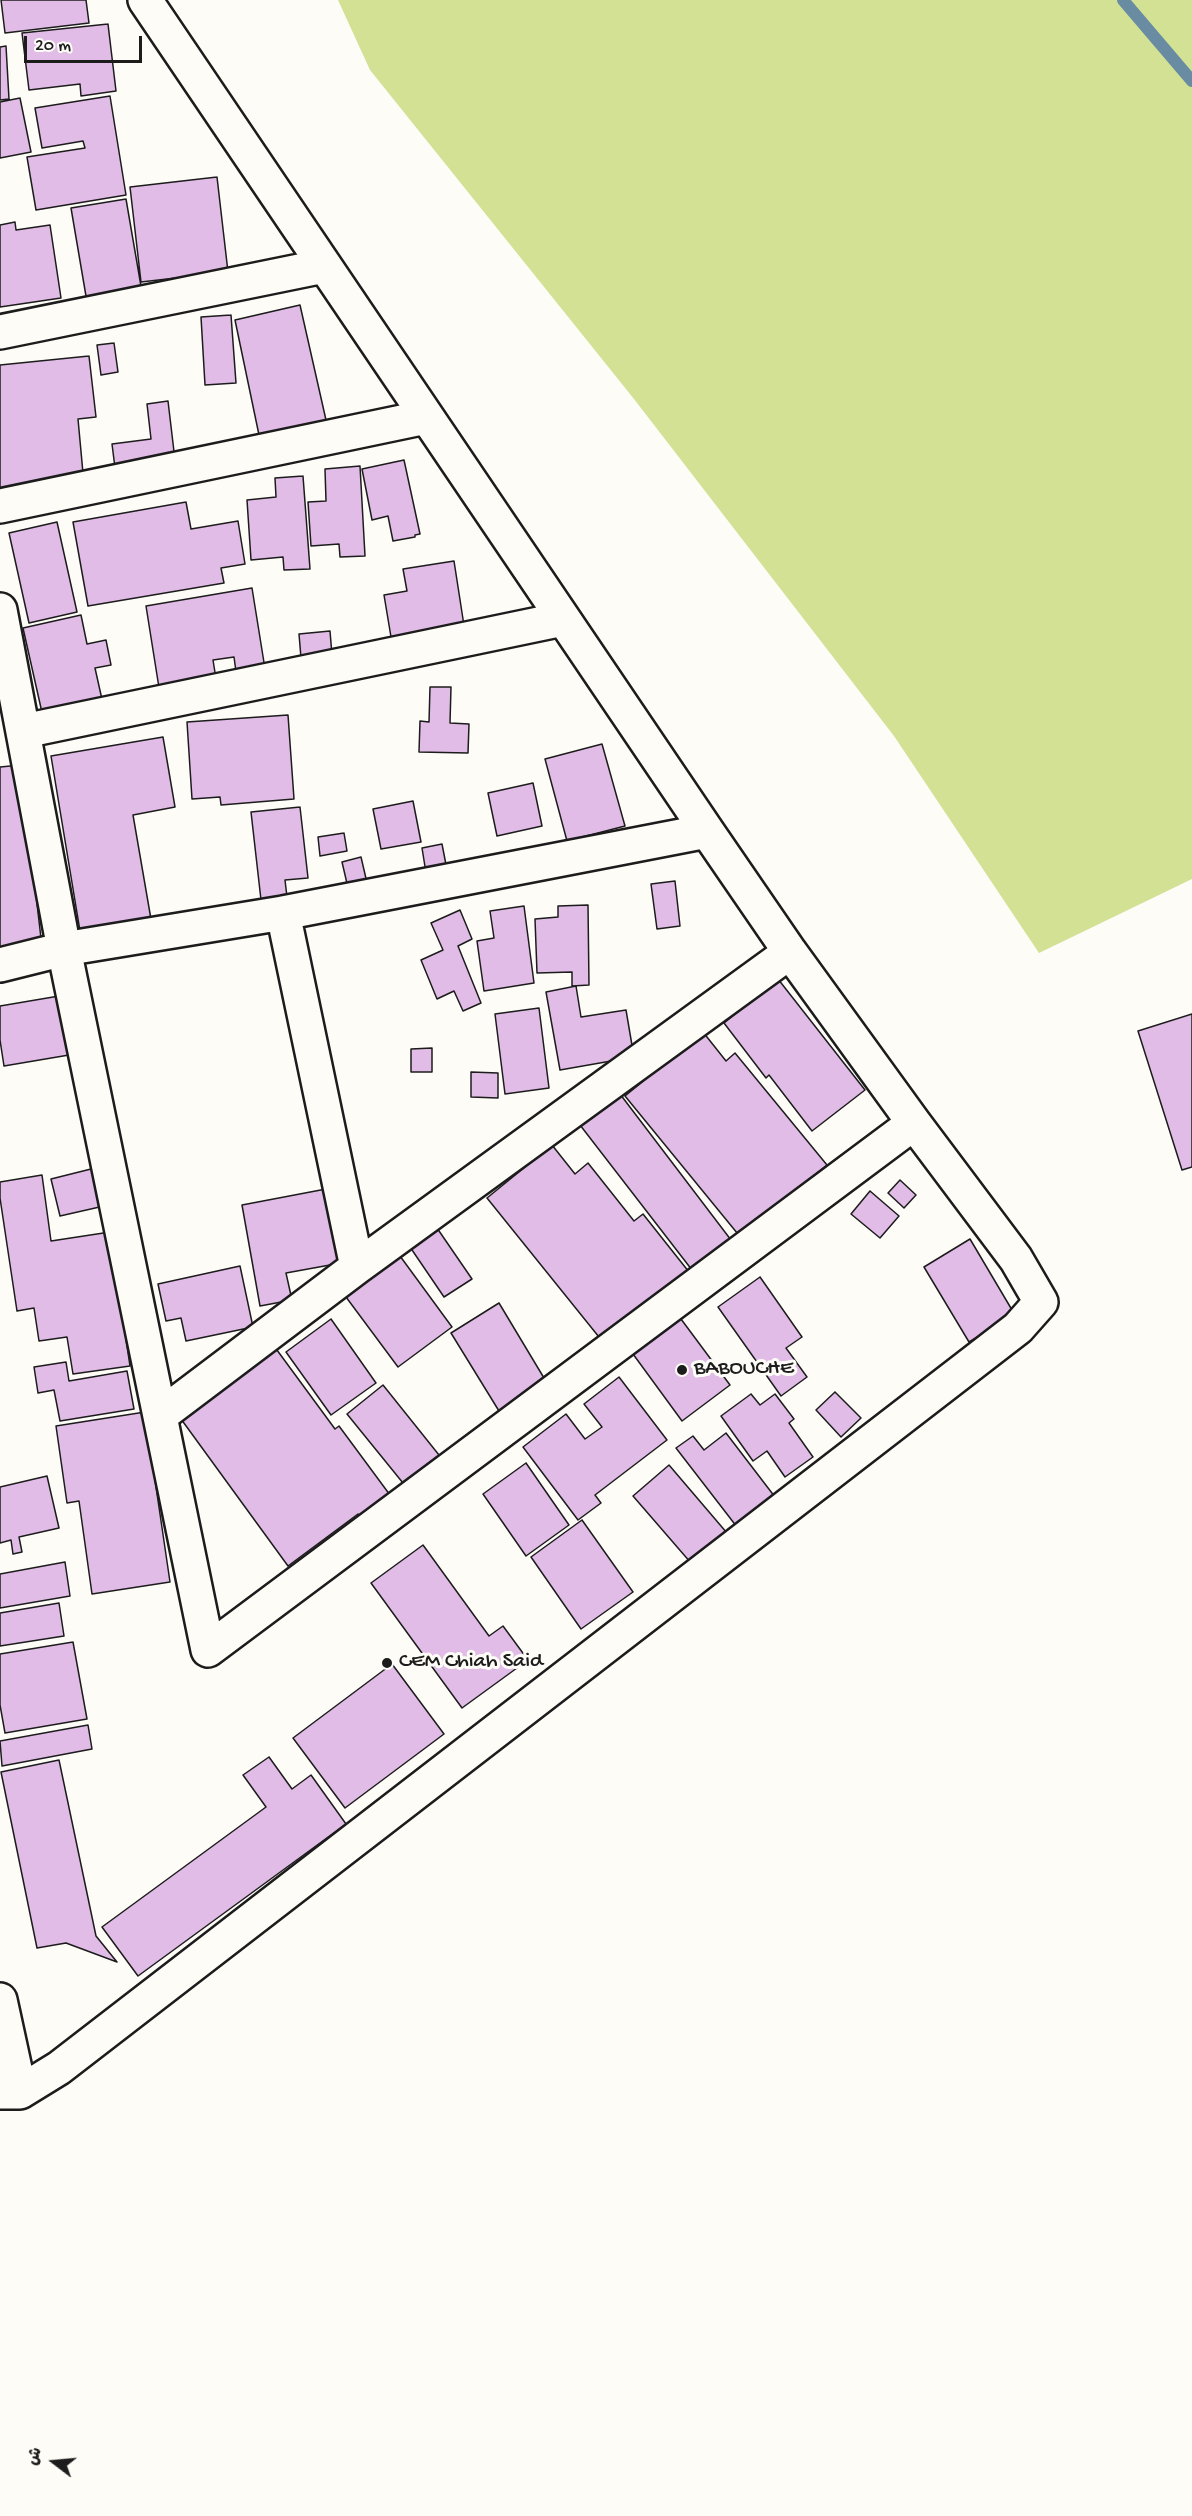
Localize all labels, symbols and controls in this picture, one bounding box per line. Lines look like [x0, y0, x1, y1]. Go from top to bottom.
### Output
scale bar [27, 24, 146, 62]
text: 20 m [35, 36, 71, 57]
place label: BABOUCHE [694, 1357, 794, 1383]
marker: BABOUCHE [675, 1363, 689, 1377]
place label: CEM Chiah Said [399, 1650, 543, 1676]
marker: CEM Chiah Said [380, 1656, 394, 1670]
north arrow [24, 2432, 84, 2492]
text: ش [25, 2446, 48, 2468]

